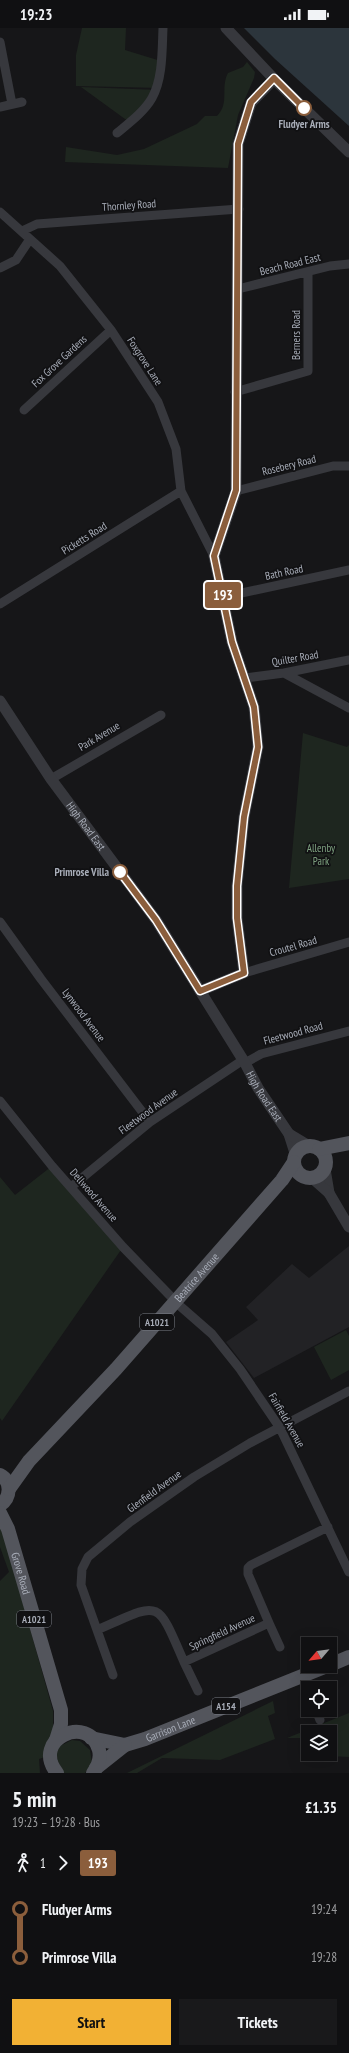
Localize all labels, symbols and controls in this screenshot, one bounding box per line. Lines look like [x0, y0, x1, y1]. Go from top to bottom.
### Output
text: 19:23 [20, 5, 52, 24]
marker: Fludyer Arms [296, 100, 312, 116]
place label: Fludyer Arms [278, 117, 330, 131]
street label: Thornley Road [101, 196, 157, 214]
street label: Beach Road East [258, 250, 322, 278]
street label: Berners Road [289, 310, 303, 360]
street label: Fox Grove Gardens [28, 332, 90, 390]
street label: Foxgrove Lane [124, 334, 166, 388]
street label: Rosebery Road [261, 451, 318, 478]
street label: Picketts Road [59, 518, 109, 557]
street label: Bath Road [264, 561, 305, 583]
line badge: 193 [200, 582, 246, 608]
text: 193 [213, 586, 233, 604]
street label: Quilter Road [270, 647, 320, 669]
street label: Park Avenue [76, 718, 123, 754]
street label: High Road East [63, 799, 109, 853]
park label: Allenby Park [307, 841, 336, 868]
marker: Primrose Villa [112, 864, 128, 880]
place label: Primrose Villa [54, 865, 109, 879]
street label: Croutel Road [268, 933, 319, 959]
street label: Lynwood Avenue [59, 986, 109, 1045]
street label: Fleetwood Road [262, 1018, 324, 1048]
street label: High Road East [243, 1069, 286, 1124]
street label: Fleetwood Avenue [116, 1085, 181, 1137]
street label: Dellwood Avenue [67, 1166, 121, 1225]
street label: Beatrice Avenue [171, 1250, 222, 1305]
road number: A1021 [140, 1314, 174, 1330]
street label: Fairfield Avenue [266, 1390, 309, 1450]
street label: Glenfield Avenue [124, 1466, 184, 1515]
street label: Grove Road [8, 1551, 34, 1596]
street label: Springfield Avenue [187, 1610, 258, 1653]
road number: A1021 [17, 1611, 51, 1627]
north arrow [301, 1637, 337, 1673]
map controls [301, 1637, 337, 1761]
button: locate [301, 1681, 337, 1717]
road number: A154 [212, 1698, 240, 1714]
street label: Garrison Lane [144, 1712, 198, 1745]
button: layers [301, 1725, 337, 1761]
text: 5 min [12, 1785, 56, 1813]
text: £1.35 [305, 1798, 337, 1817]
text: 19:23 – 19:28 · Bus [12, 1814, 100, 1831]
icon: walk [12, 1852, 34, 1874]
icon: forward [52, 1852, 74, 1874]
text: 193 [88, 1854, 108, 1872]
text: 1 [40, 1855, 46, 1872]
text: Fludyer Arms [42, 1900, 112, 1919]
text: 19:24 [311, 1901, 337, 1918]
text: Primrose Villa [42, 1948, 116, 1967]
text: 19:28 [311, 1949, 337, 1966]
button: Start [12, 1999, 171, 2045]
button: Tickets [179, 1999, 337, 2045]

